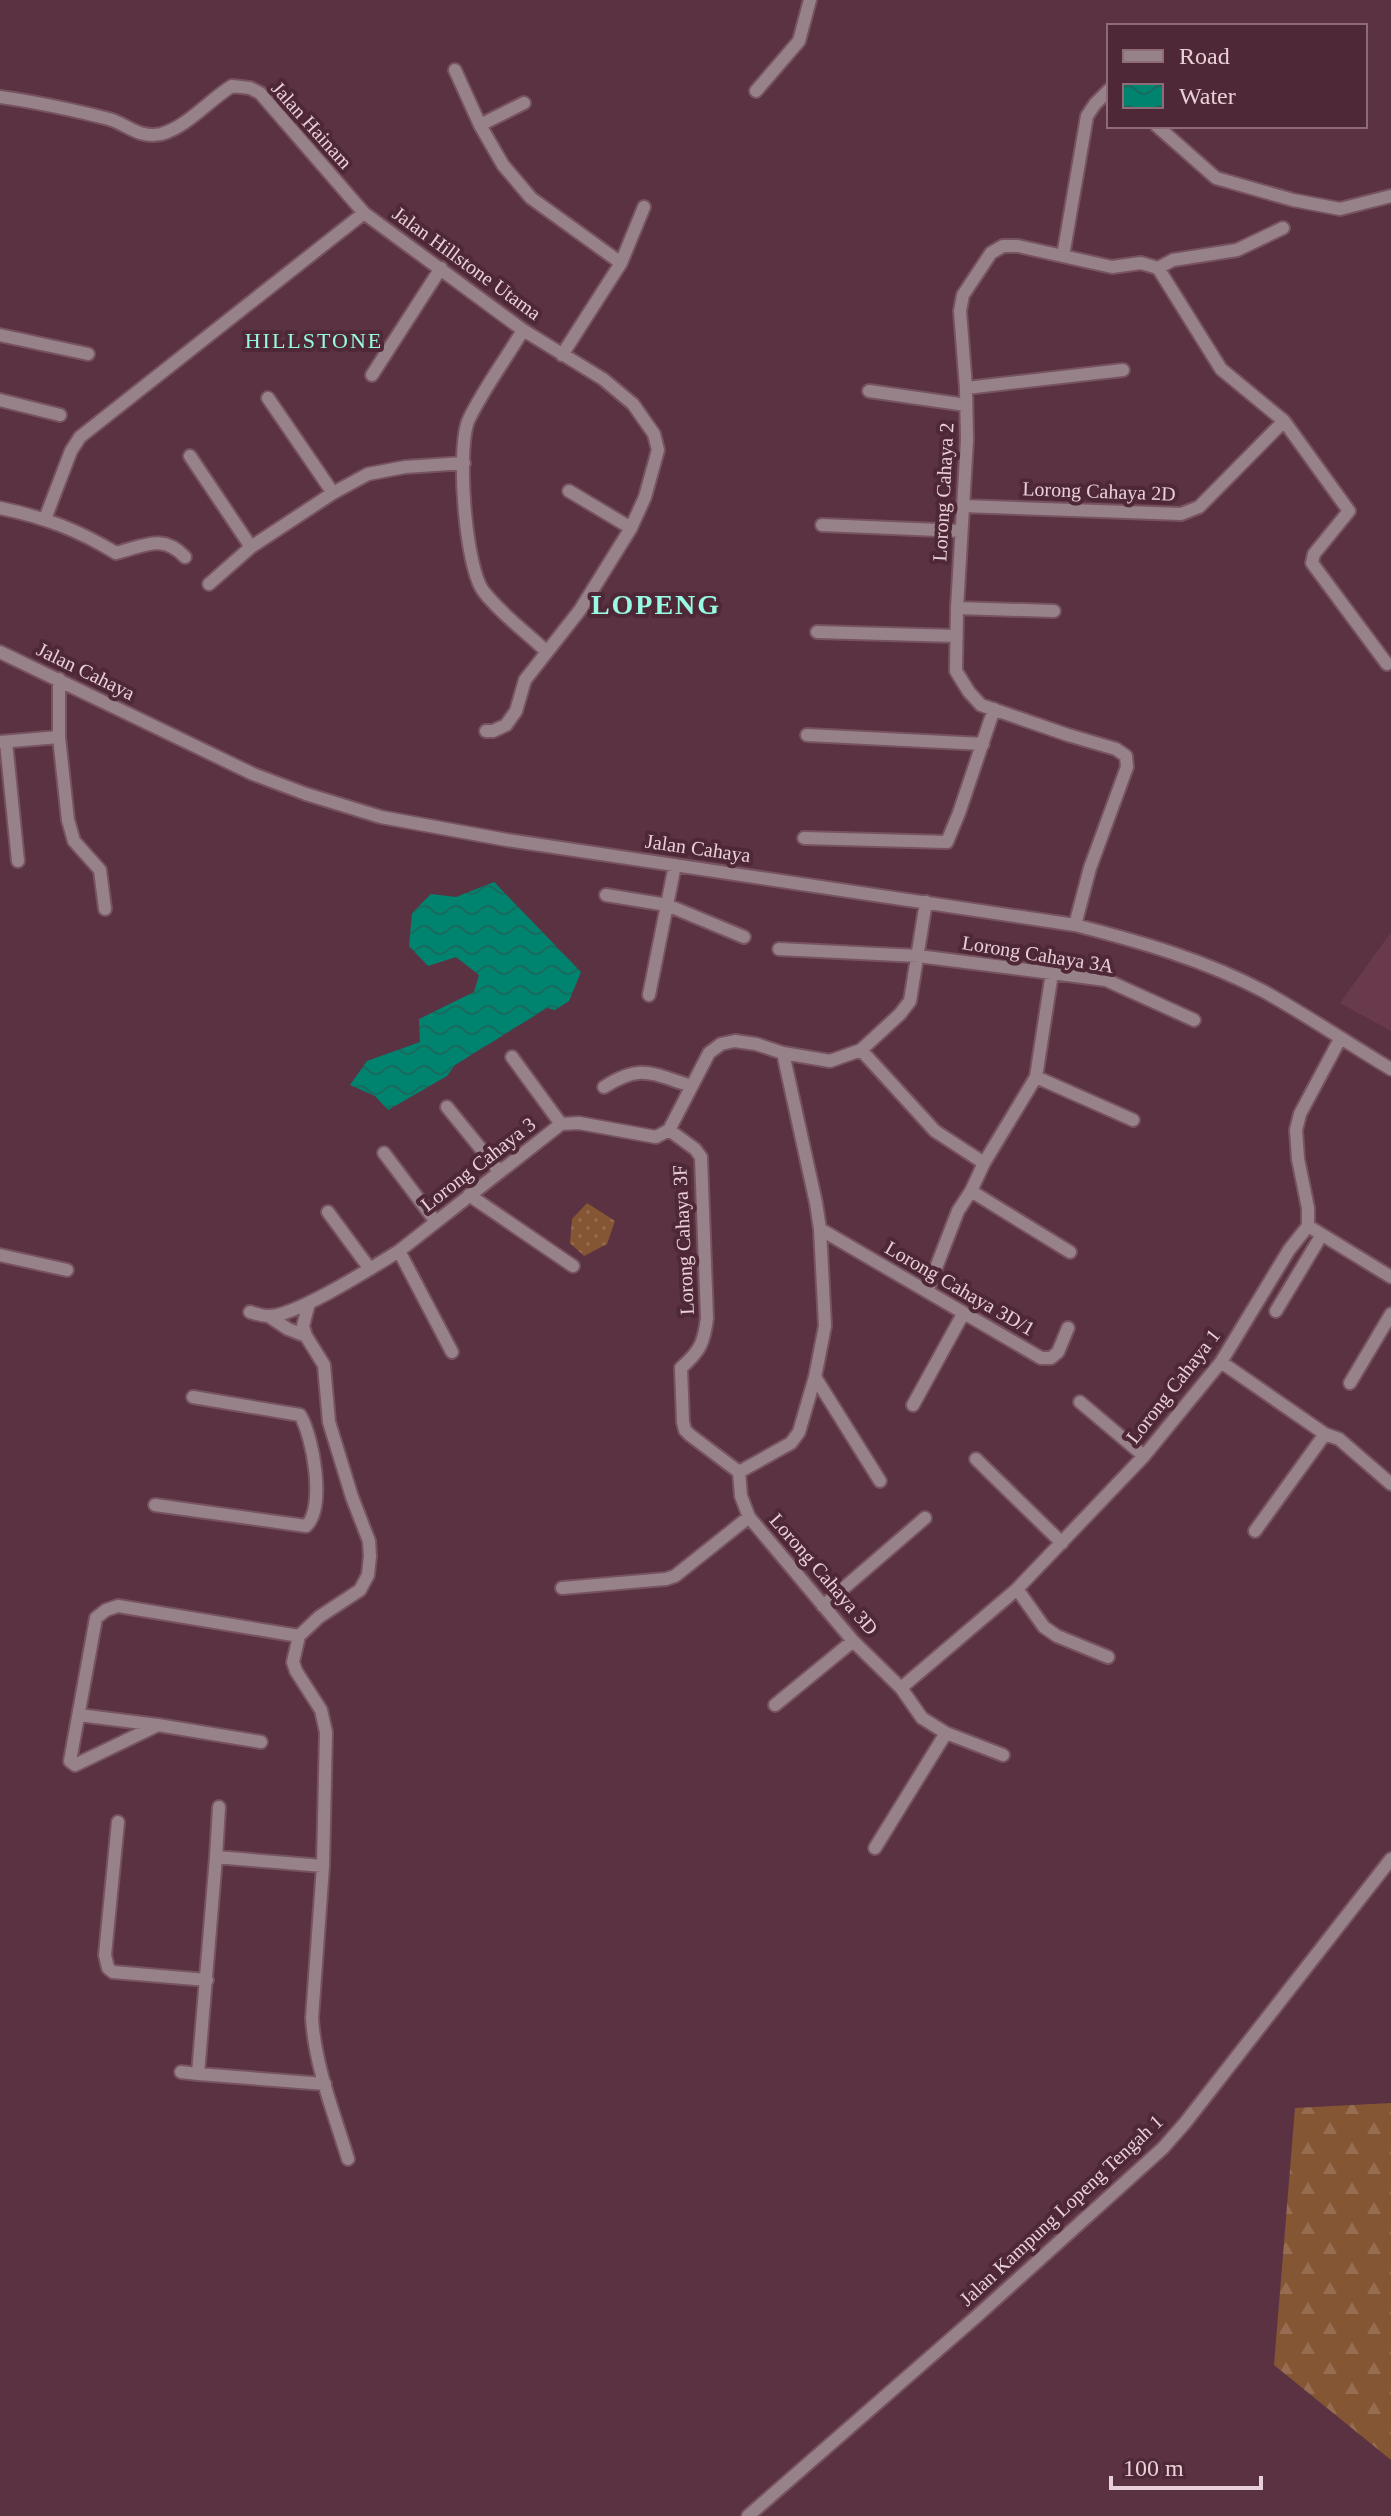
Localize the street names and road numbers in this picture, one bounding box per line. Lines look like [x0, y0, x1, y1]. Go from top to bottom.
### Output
street label: Jalan Hainam [267, 77, 357, 173]
street label: Jalan Hillstone Utama [389, 202, 545, 324]
street label: Lorong Cahaya 2 [928, 422, 959, 562]
street label: Lorong Cahaya 2D [1022, 477, 1176, 506]
street label: Jalan Cahaya [33, 638, 139, 705]
street label: Jalan Cahaya [644, 830, 752, 867]
street label: Lorong Cahaya 3A [960, 931, 1116, 978]
street label: Lorong Cahaya 3 [417, 1113, 540, 1216]
street label: Lorong Cahaya 3F [668, 1164, 699, 1315]
street label: Lorong Cahaya 3D/1 [881, 1236, 1039, 1341]
street label: Lorong Cahaya 1 [1122, 1325, 1225, 1448]
street label: Lorong Cahaya 3D [765, 1509, 883, 1640]
street label: Jalan Kampung Lopeng Tengah 1 [955, 2110, 1168, 2311]

